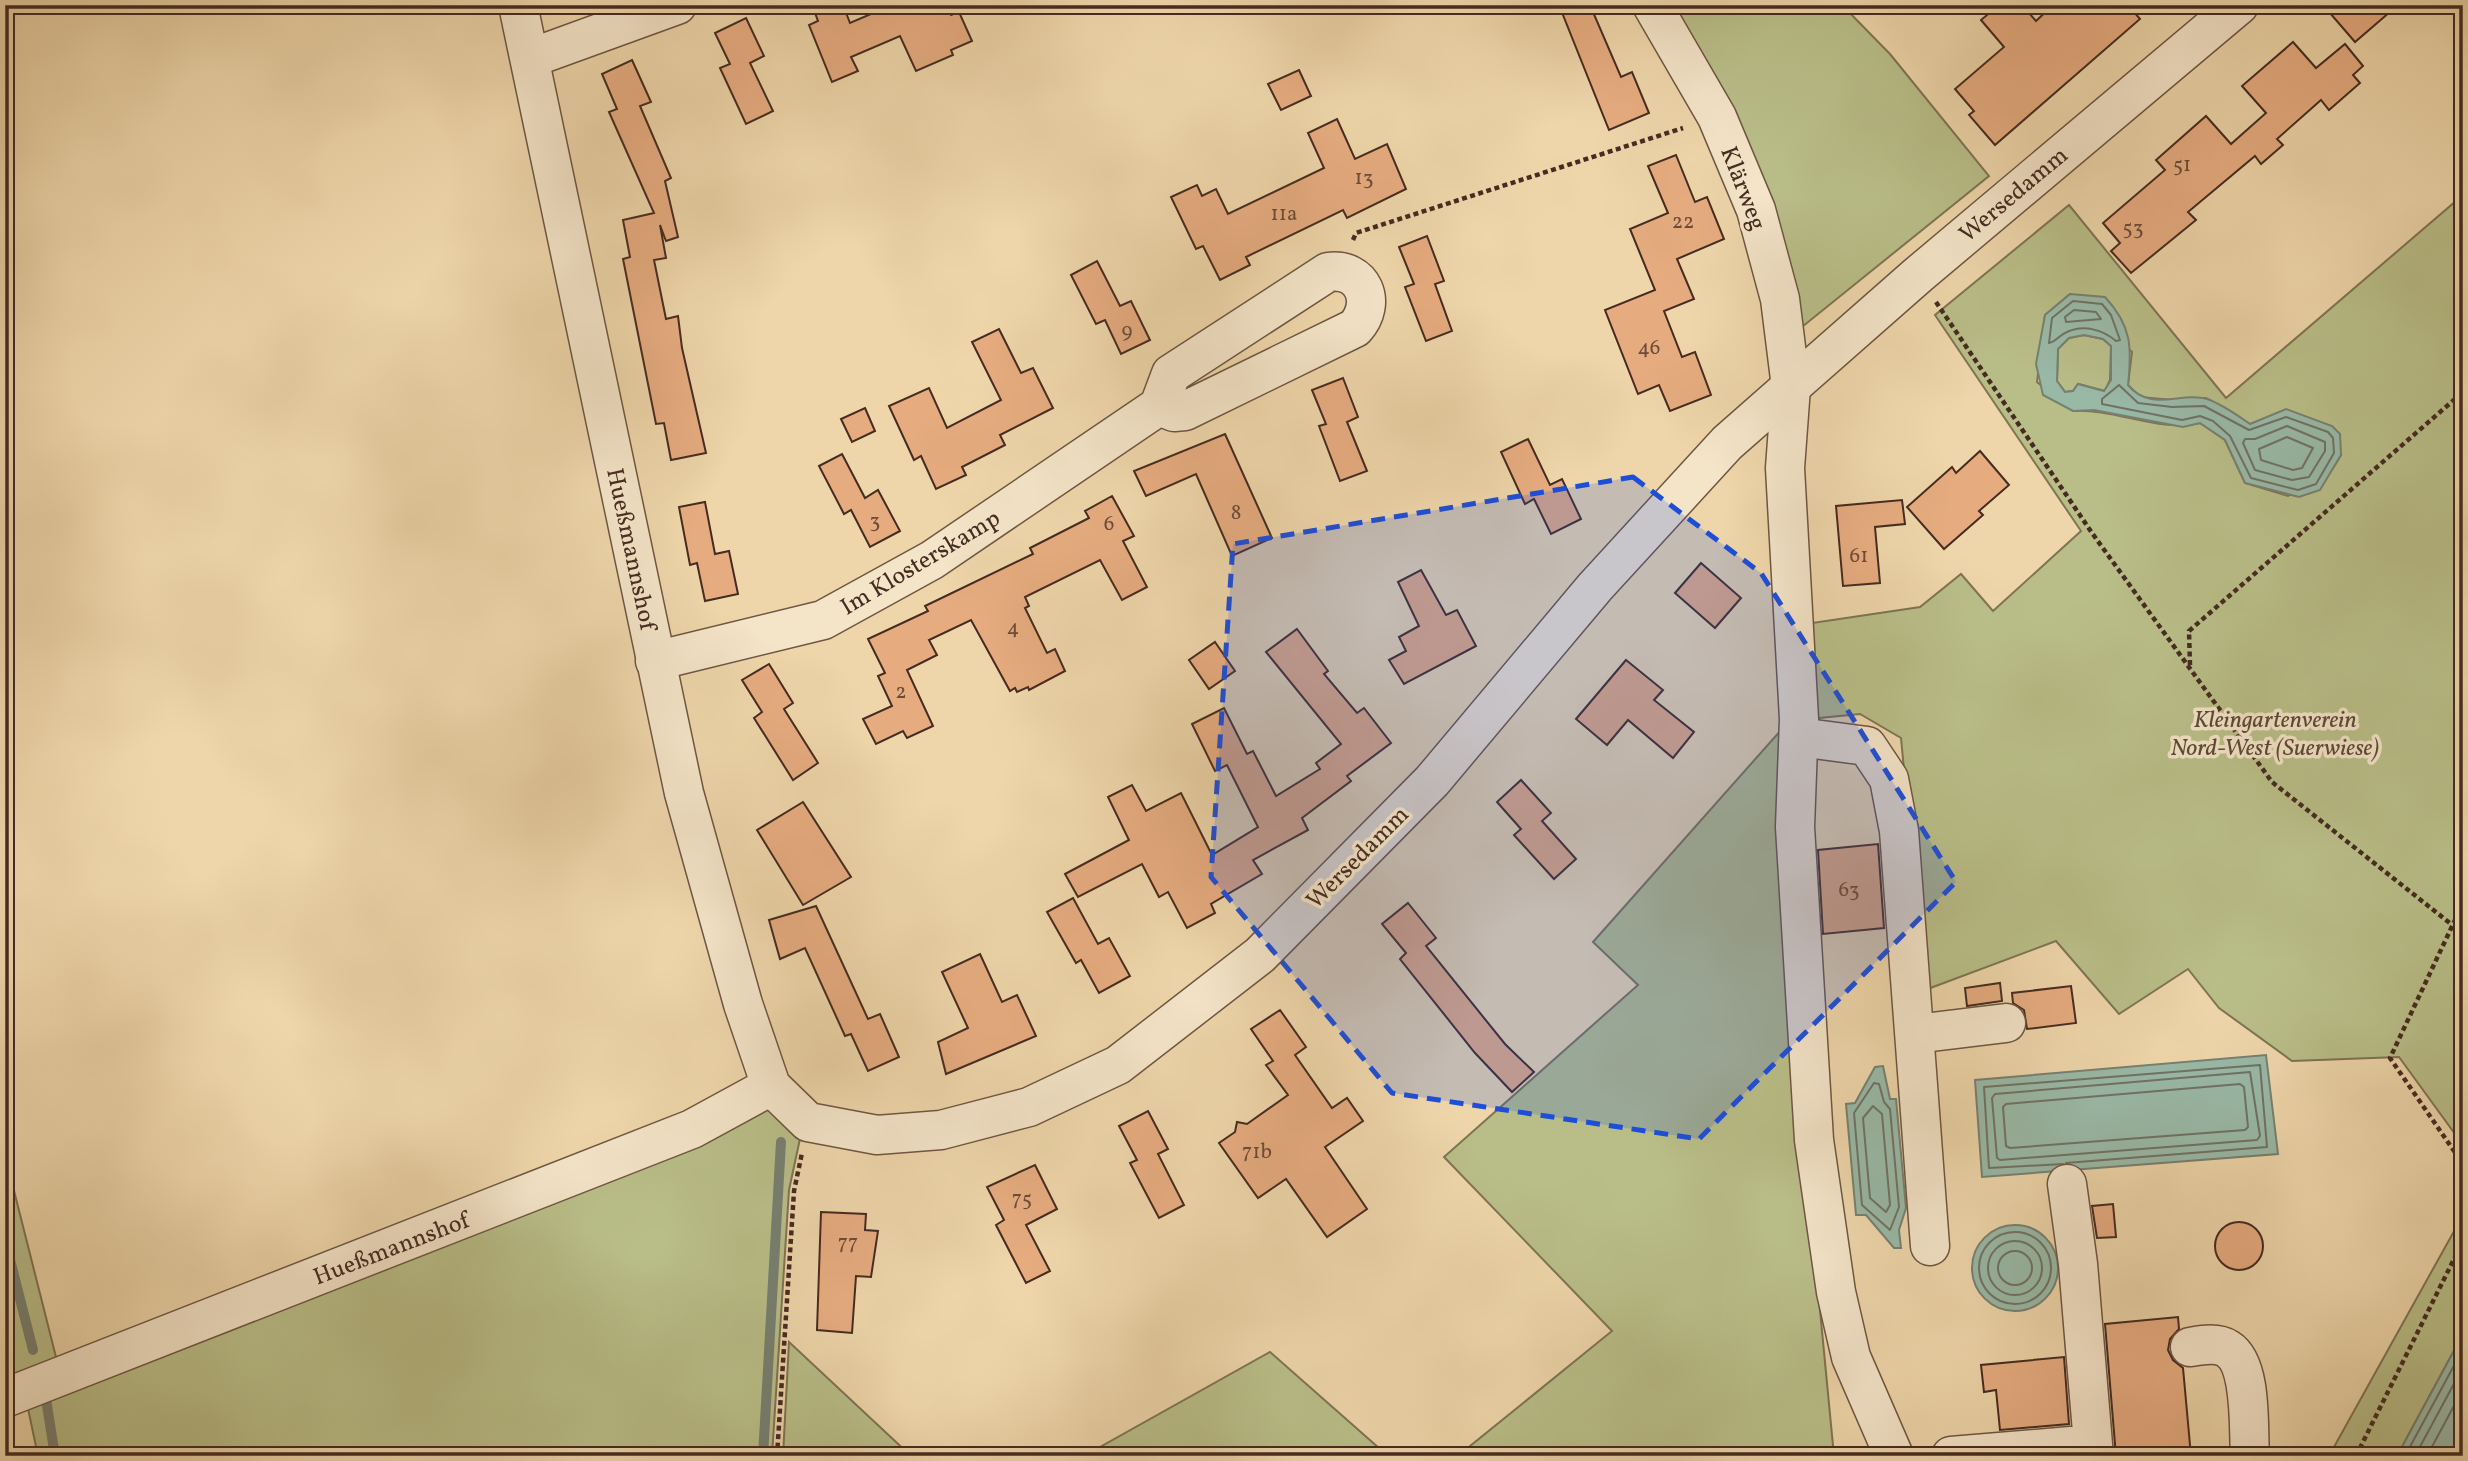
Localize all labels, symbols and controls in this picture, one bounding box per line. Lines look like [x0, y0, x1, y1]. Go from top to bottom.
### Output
street label: Wersedamm [1952, 140, 2076, 251]
street label: Klärweg [1711, 142, 1774, 236]
house number: 51 [2173, 151, 2191, 180]
house number: 13 [1355, 164, 1373, 193]
house number: 11a [1271, 200, 1297, 229]
house number: 22 [1672, 208, 1694, 237]
house number: 53 [2123, 214, 2143, 243]
house number: 9 [1122, 317, 1133, 346]
house number: 46 [1638, 334, 1660, 363]
street label: Hueßmannshof [596, 465, 664, 636]
house number: 8 [1231, 499, 1241, 528]
street label: Im Klosterskamp [835, 503, 1007, 625]
house number: 3 [870, 507, 880, 536]
house number: 6 [1104, 510, 1114, 539]
house number: 61 [1850, 542, 1868, 571]
house number: 4 [1007, 614, 1019, 643]
house number: 2 [895, 678, 907, 707]
park label: Kleingartenverein Nord-West (Suerwiese) [2171, 704, 2379, 766]
street label: Wersedamm [1299, 799, 1418, 918]
house number: 63 [1838, 876, 1860, 905]
house number: 71b [1242, 1138, 1272, 1167]
house number: 75 [1012, 1185, 1032, 1214]
street label: Hueßmannshof [309, 1203, 477, 1295]
house number: 77 [838, 1229, 858, 1258]

